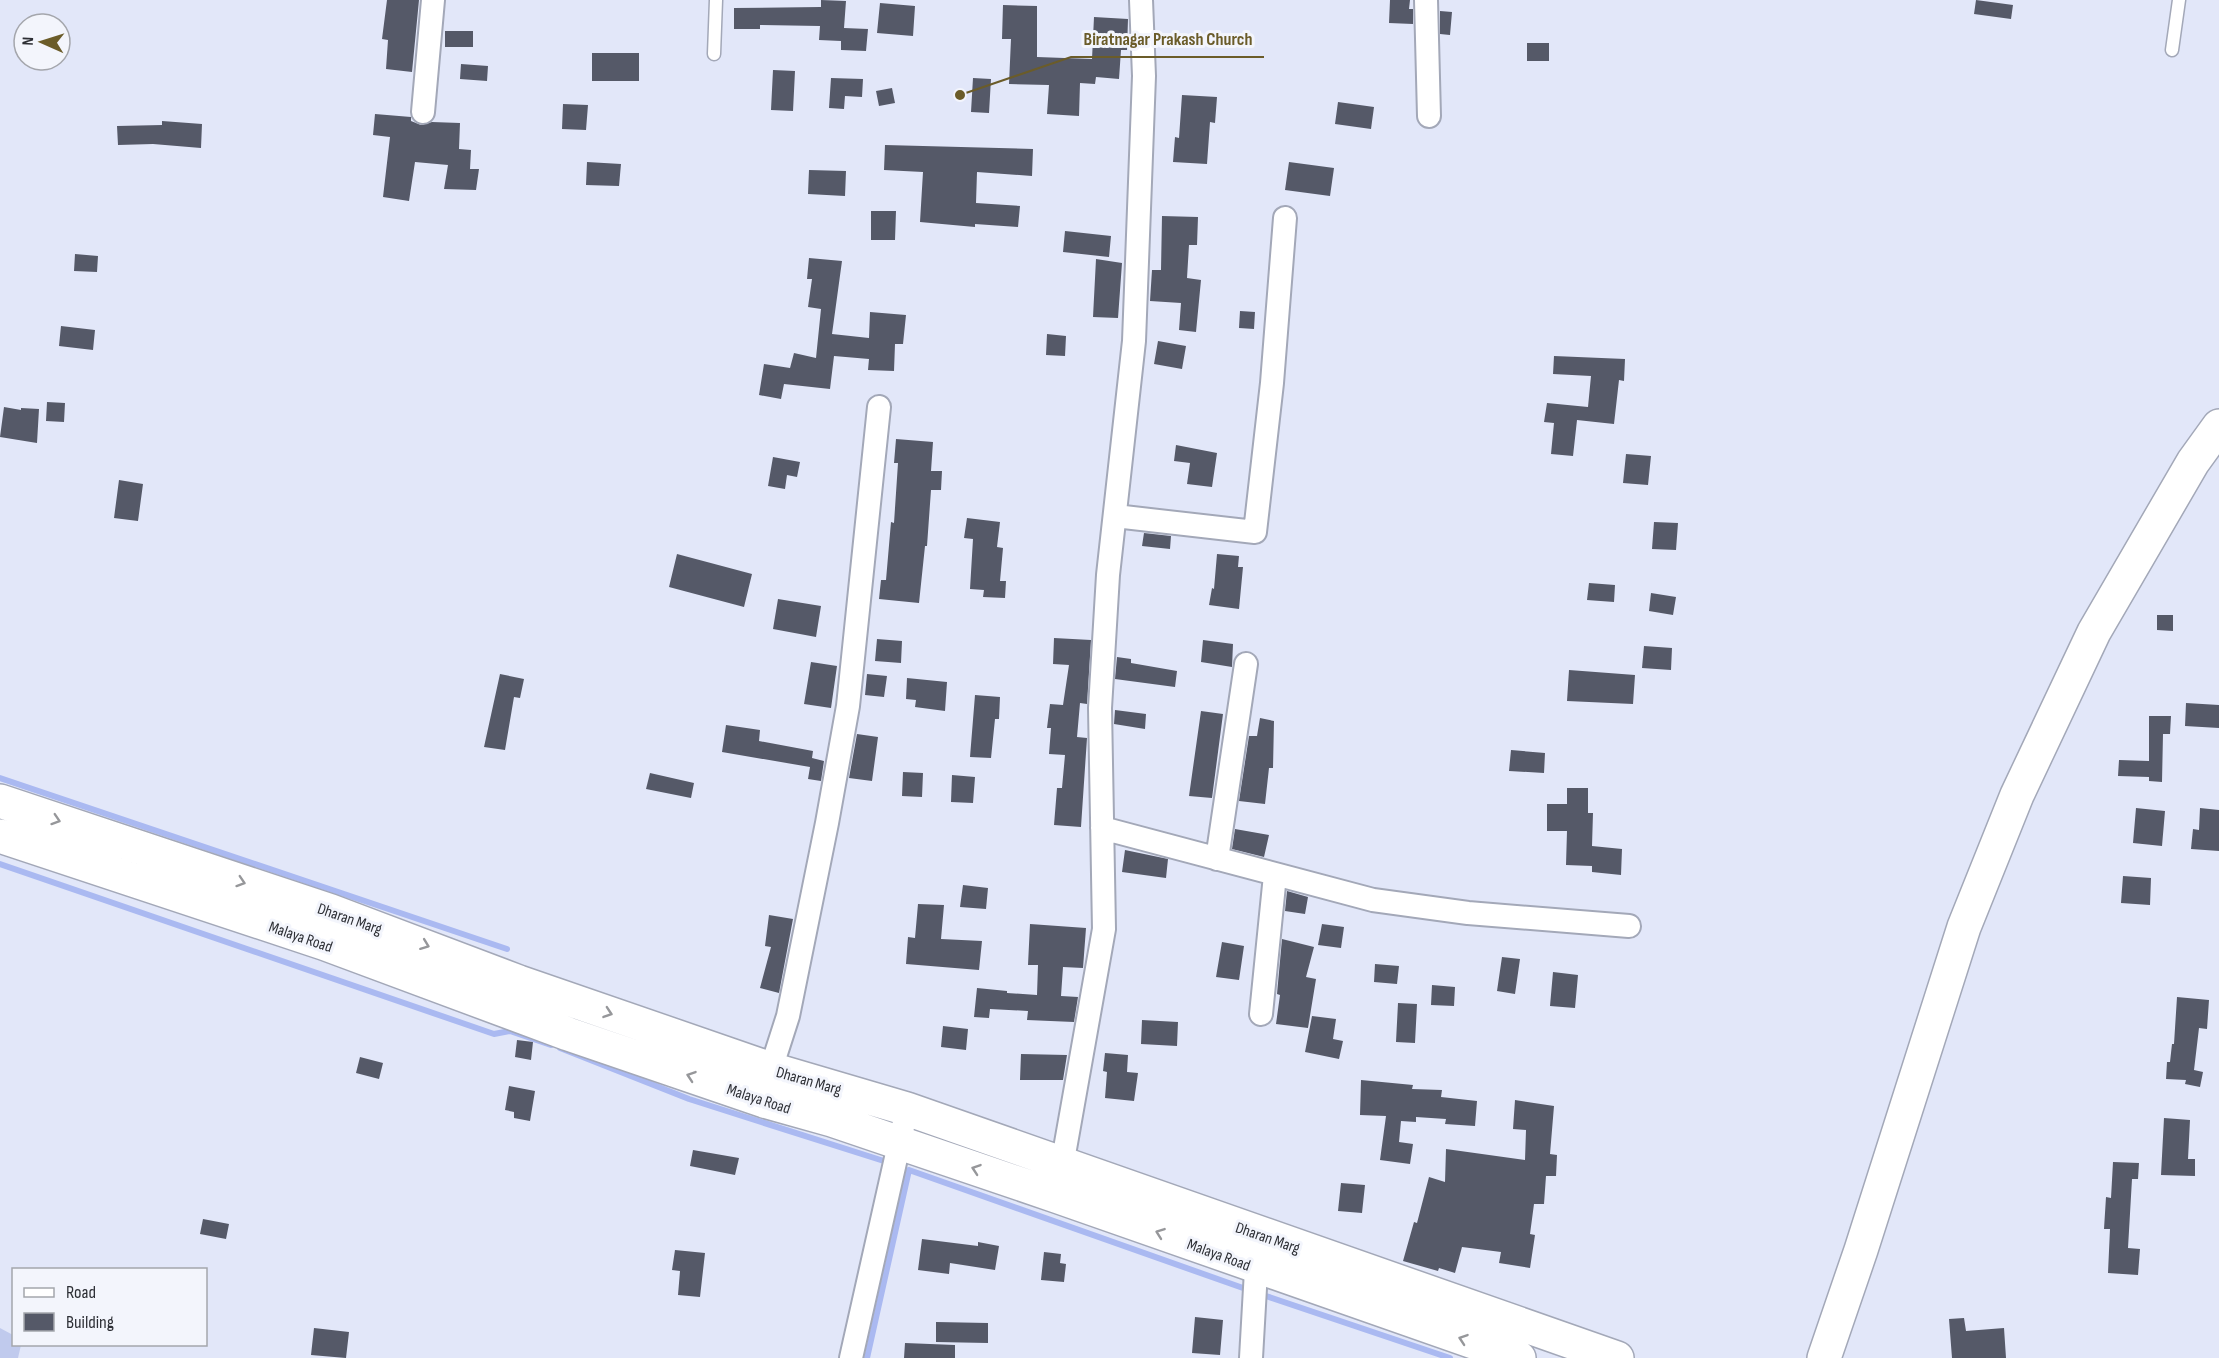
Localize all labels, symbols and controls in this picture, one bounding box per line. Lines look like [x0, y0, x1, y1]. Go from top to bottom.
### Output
north arrow [12, 12, 72, 72]
callout: Biratnagar Prakash Church [1071, 21, 1264, 57]
text: Biratnagar Prakash Church [1084, 29, 1252, 50]
text: N [19, 37, 38, 46]
one-way arrow [50, 813, 60, 825]
one-way arrow [235, 874, 246, 887]
street label: Dharan Marg [315, 900, 384, 939]
street label: Malaya Road [266, 918, 335, 957]
one-way arrow [419, 938, 430, 951]
one-way arrow [602, 1006, 613, 1018]
street label: Dharan Marg [774, 1063, 843, 1100]
one-way arrow [686, 1070, 697, 1083]
street label: Malaya Road [724, 1080, 793, 1119]
one-way arrow [971, 1164, 982, 1176]
street label: Dharan Marg [1233, 1219, 1302, 1258]
one-way arrow [1155, 1228, 1166, 1241]
street label: Malaya Road [1184, 1235, 1253, 1276]
legend [12, 1268, 207, 1346]
text: Road [66, 1282, 96, 1303]
text: Building [66, 1312, 114, 1333]
one-way arrow [1458, 1333, 1469, 1346]

